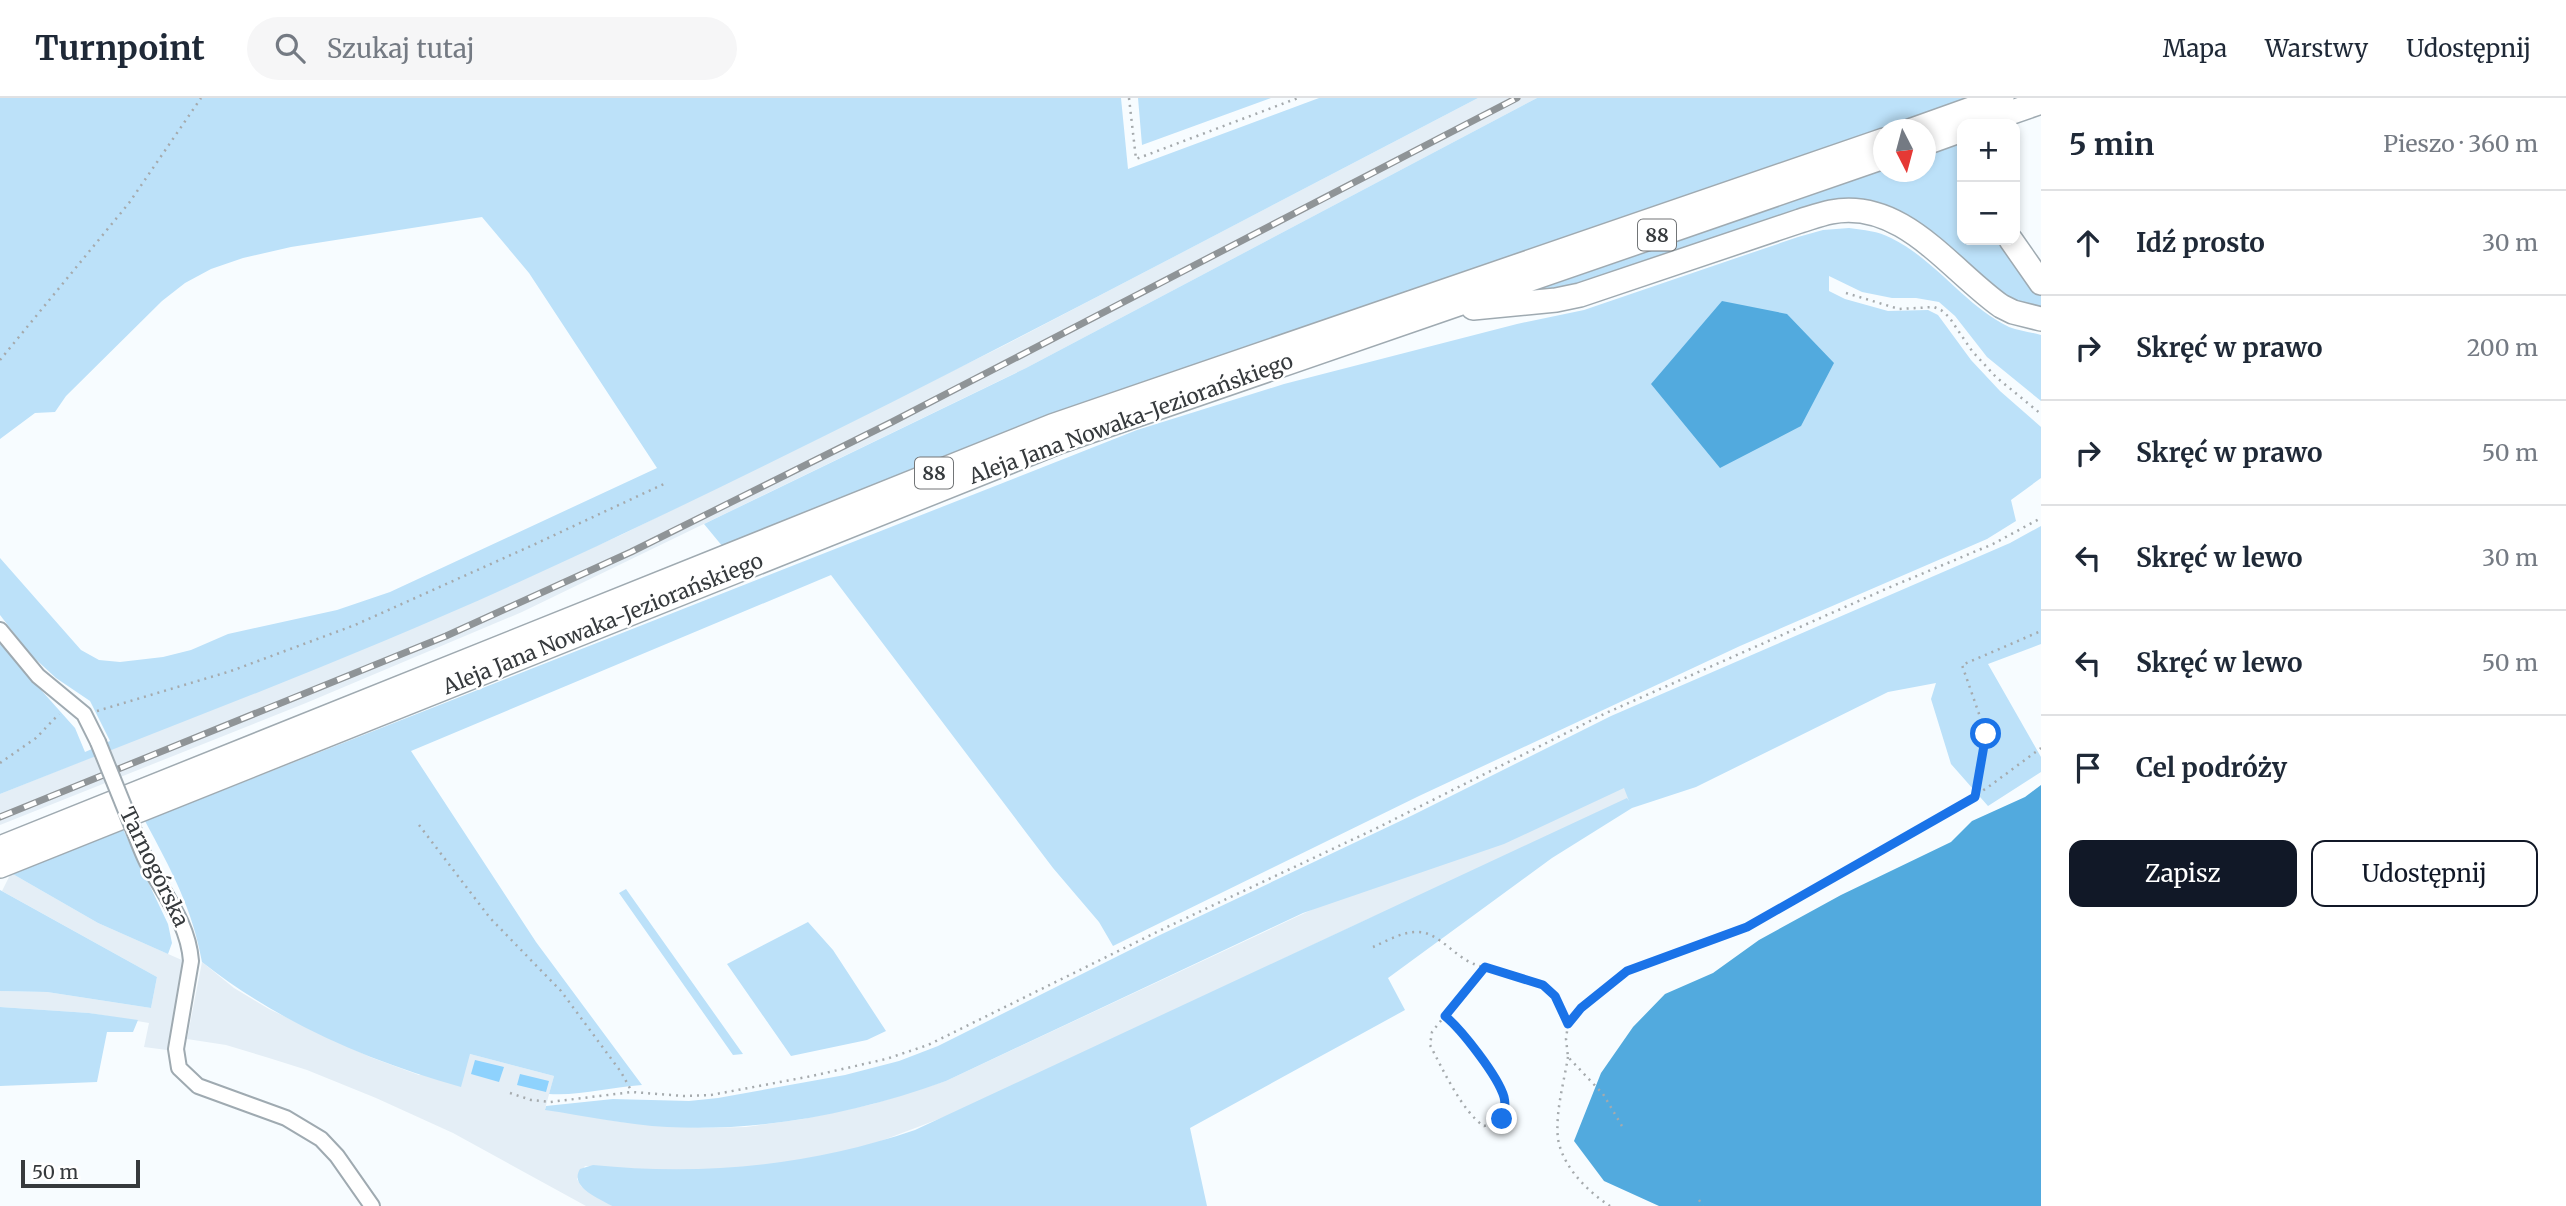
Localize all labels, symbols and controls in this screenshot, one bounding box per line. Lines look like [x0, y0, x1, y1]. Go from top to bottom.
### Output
search box [247, 17, 737, 80]
text: Turnpoint [35, 28, 205, 69]
icon: search [271, 29, 309, 67]
text: Szukaj tutaj [327, 32, 475, 65]
text: Mapa [2163, 33, 2227, 64]
text: Warstwy [2265, 33, 2368, 64]
text: Udostępnij [2406, 33, 2531, 64]
north arrow [1873, 119, 1936, 182]
map controls [1957, 119, 2020, 245]
button: + [1957, 119, 2020, 182]
text: 5 min [2069, 125, 2154, 163]
text: Pieszo · 360 m [2383, 129, 2538, 158]
button: − [1957, 182, 2020, 245]
road number: 88 [1638, 220, 1676, 251]
icon: ahead [2069, 224, 2107, 262]
text: Idź prosto [2136, 226, 2265, 259]
text: 30 m [2482, 228, 2538, 257]
icon: right [2069, 329, 2107, 367]
text: Skręć w prawo [2136, 331, 2323, 364]
text: 200 m [2467, 333, 2538, 362]
street label: Aleja Jana Nowaka-Jeziorańskiego [964, 347, 1297, 490]
icon: right [2069, 434, 2107, 472]
text: Skręć w prawo [2136, 436, 2323, 469]
text: 50 m [2482, 438, 2538, 467]
road number: 88 [915, 458, 953, 488]
icon: left [2069, 539, 2107, 577]
text: Skręć w lewo [2136, 541, 2303, 574]
text: 30 m [2482, 543, 2538, 572]
street label: Aleja Jana Nowaka-Jeziorańskiego [438, 547, 767, 701]
icon: left [2069, 644, 2107, 682]
text: Skręć w lewo [2136, 646, 2303, 679]
text: 50 m [2482, 648, 2538, 677]
route start [1970, 718, 2001, 749]
icon: arrive [2069, 749, 2107, 787]
text: Cel podróży [2136, 751, 2287, 784]
street label: Tarnogórska [114, 803, 195, 931]
button: Zapisz [2069, 840, 2297, 907]
button: Udostępnij [2311, 840, 2538, 907]
route end [1486, 1103, 1517, 1134]
scale bar [21, 1157, 140, 1189]
text: 50 m [32, 1160, 78, 1184]

